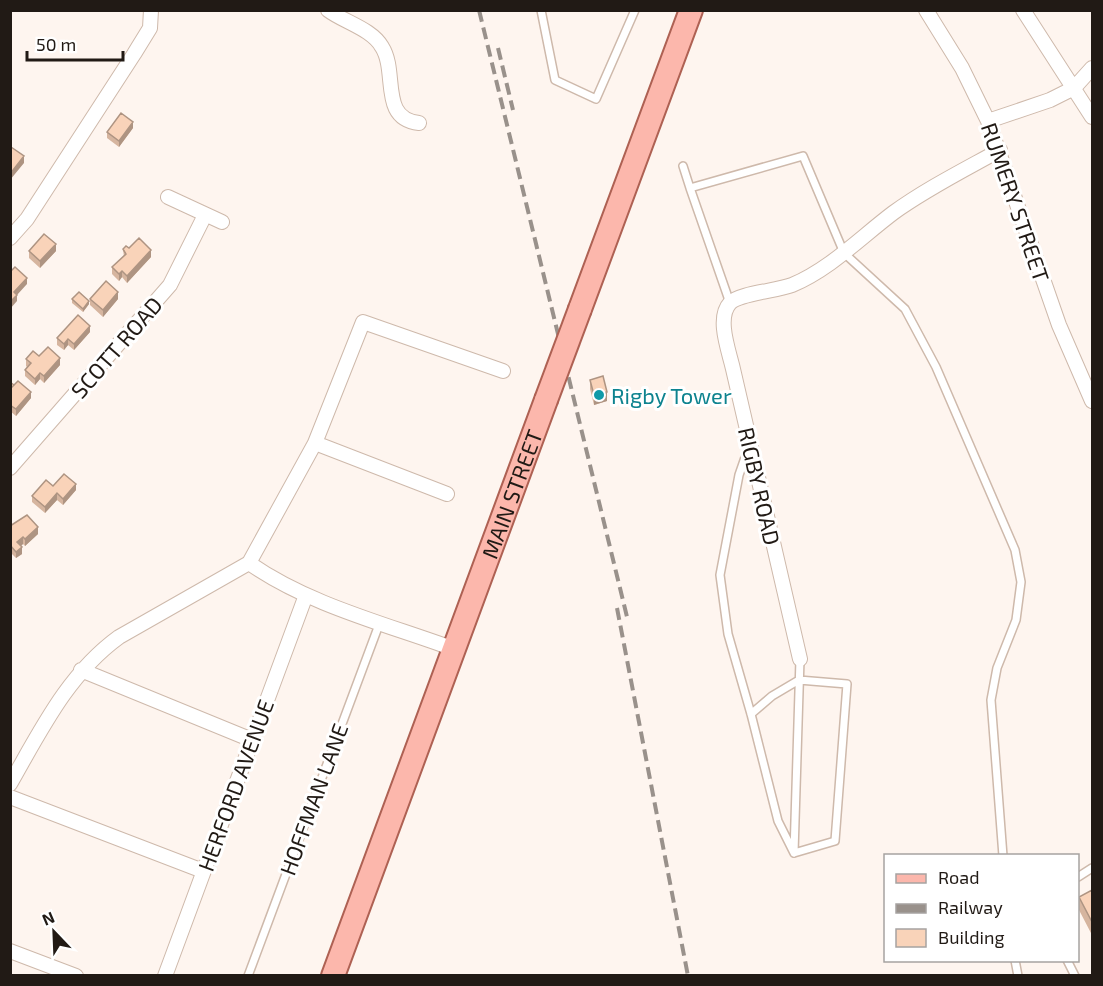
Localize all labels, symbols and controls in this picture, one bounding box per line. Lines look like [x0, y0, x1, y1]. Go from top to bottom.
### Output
scale bar [27, 24, 123, 62]
text: 50 m [36, 33, 76, 55]
street label: RUMERY STREET [977, 119, 1055, 285]
street label: SCOTT ROAD [65, 291, 167, 403]
place label: Rigby Tower [611, 382, 732, 408]
marker: Rigby Tower [592, 388, 606, 402]
street label: RIGBY ROAD [734, 425, 786, 547]
street label: MAIN STREET [476, 426, 547, 562]
street label: HERFORD AVENUE [192, 696, 278, 874]
street label: HOFFMAN LANE [274, 720, 352, 878]
legend [884, 854, 1079, 962]
text: Road [938, 866, 979, 888]
text: Railway [938, 896, 1003, 918]
north arrow [24, 902, 84, 962]
text: N [39, 907, 57, 929]
text: Building [938, 926, 1005, 948]

